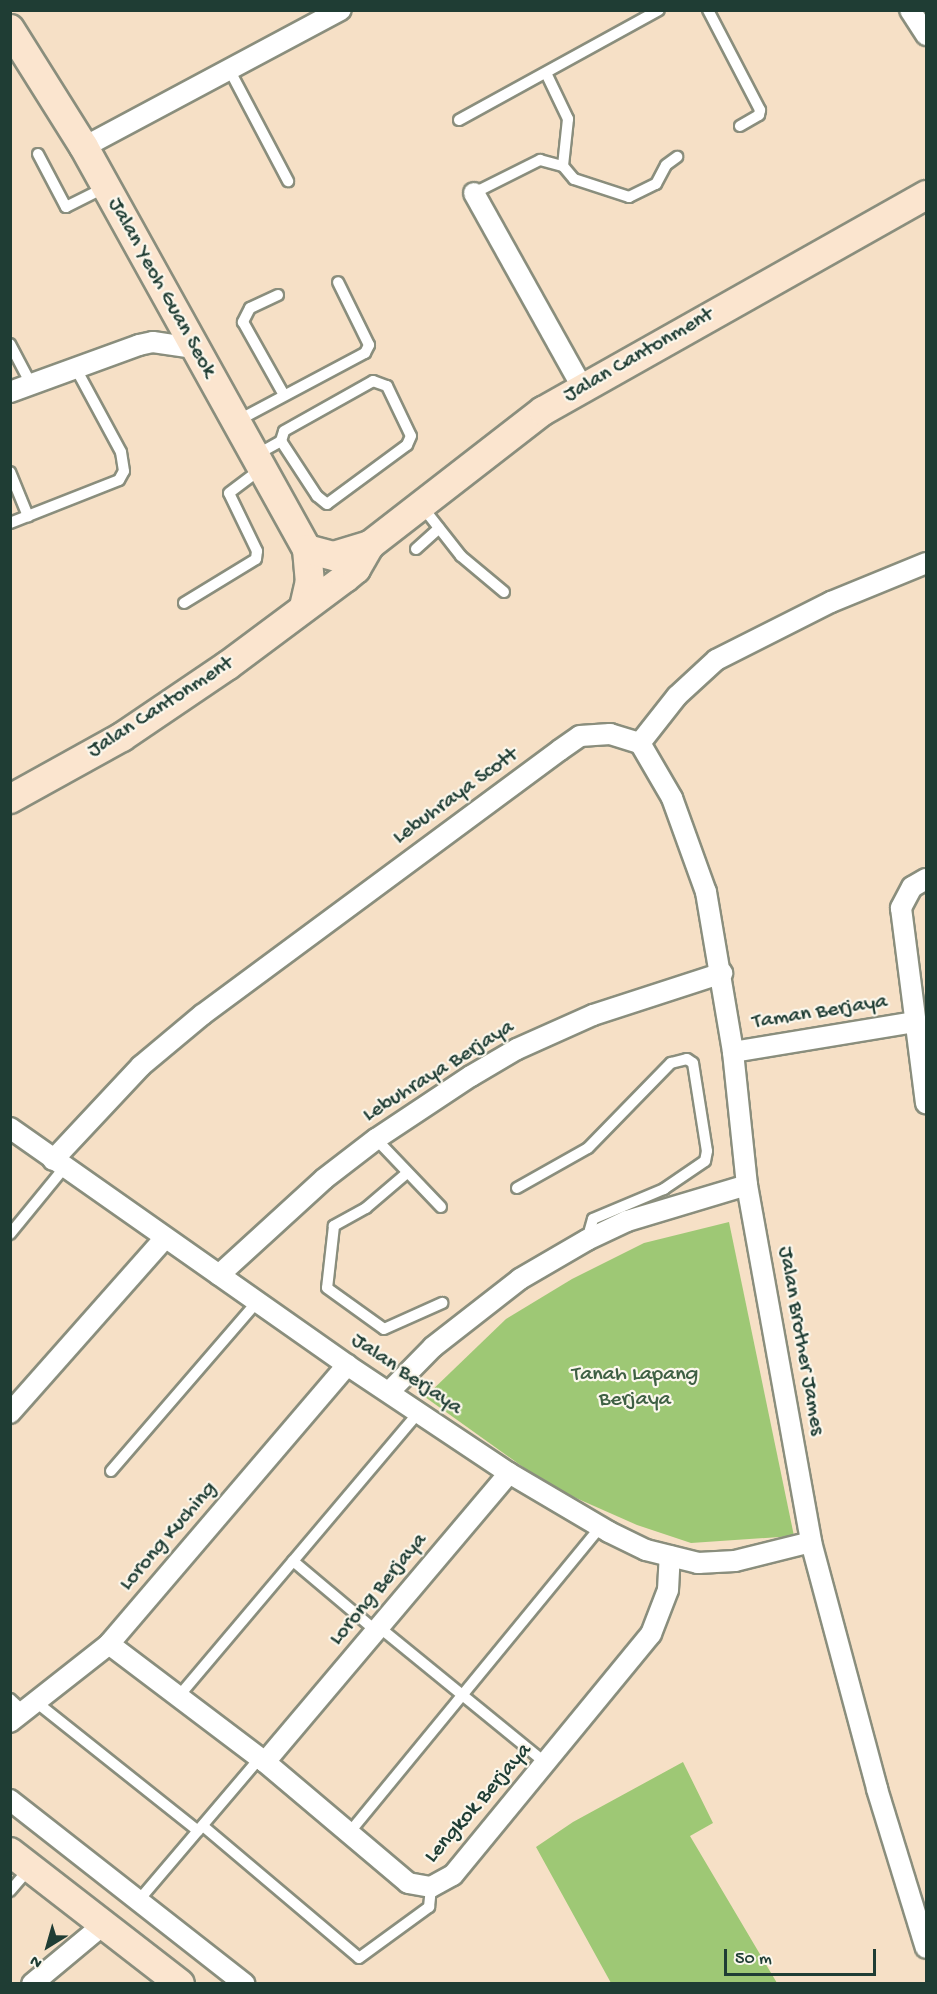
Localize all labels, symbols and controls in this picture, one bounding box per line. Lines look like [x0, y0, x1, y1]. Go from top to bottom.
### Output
street label: Jalan Yeoh Guan Seok [101, 194, 221, 382]
street label: Jalan Cantonment [559, 302, 719, 410]
street label: Jalan Cantonment [83, 651, 239, 765]
street label: Lebuhraya Scott [388, 743, 524, 851]
street label: Taman Berjaya [751, 989, 889, 1037]
street label: Lebuhraya Berjaya [358, 1015, 520, 1129]
street label: Jalan Brother James [770, 1245, 830, 1437]
street label: Jalan Berjaya [345, 1328, 467, 1422]
park label: Tanah Lapang Berjaya [572, 1362, 698, 1414]
street label: Lorong Kuching [114, 1477, 224, 1597]
street label: Lorong Berjaya [324, 1528, 434, 1652]
street label: Lengkok Berjaya [420, 1738, 538, 1870]
north arrow [18, 1916, 78, 1976]
scale bar [727, 1937, 878, 1975]
text: 50 m [735, 1949, 772, 1970]
text: N [27, 1950, 47, 1972]

